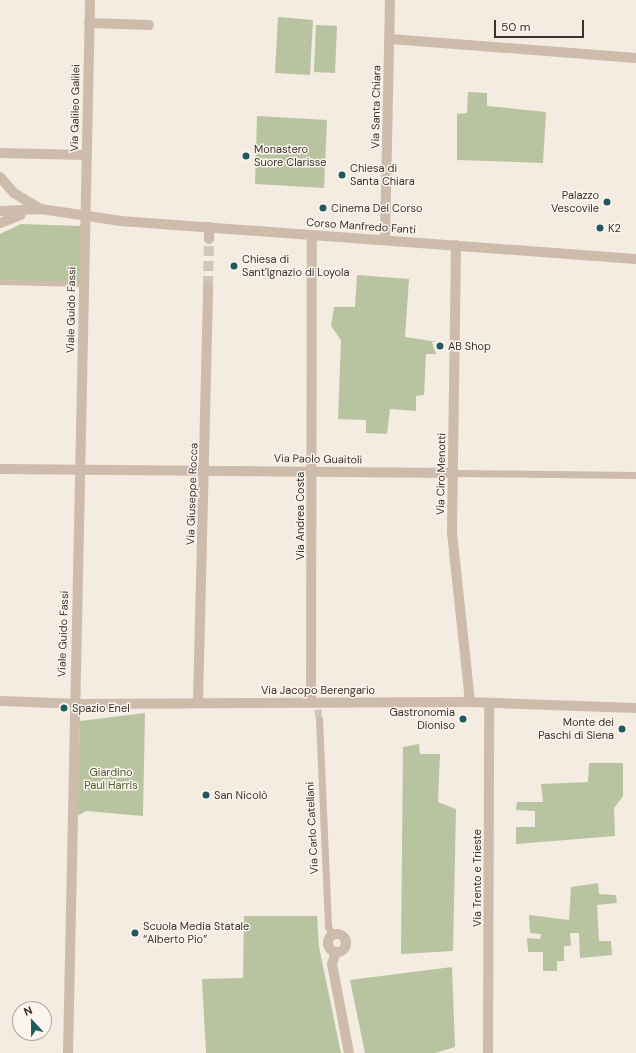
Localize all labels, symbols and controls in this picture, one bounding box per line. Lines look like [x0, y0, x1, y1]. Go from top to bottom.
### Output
scale bar [496, 12, 586, 38]
text: 50 m [501, 19, 530, 35]
street label: Via Galileo Galilei [68, 64, 82, 152]
street label: Via Santa Chiara [369, 65, 383, 149]
place label: Monastero Suore Clarisse [254, 143, 327, 169]
marker: Monastero Suore Clarisse [241, 151, 251, 161]
place label: Chiesa di Santa Chiara [350, 162, 415, 188]
marker: Chiesa di Santa Chiara [337, 170, 347, 180]
place label: Palazzo Vescovile [551, 189, 599, 215]
marker: Palazzo Vescovile [602, 197, 612, 207]
place label: Cinema Del Corso [331, 201, 423, 215]
marker: Cinema Del Corso [318, 203, 328, 213]
street label: Corso Manfredo Fanti [306, 216, 416, 236]
place label: K2 [608, 221, 621, 235]
marker: K2 [595, 223, 605, 233]
place label: Chiesa di Sant'Ignazio di Loyola [242, 253, 350, 279]
marker: Chiesa di Sant'Ignazio di Loyola [229, 261, 239, 271]
street label: Viale Guido Fassi [64, 267, 78, 353]
place label: AB Shop [448, 339, 491, 353]
marker: AB Shop [435, 341, 445, 351]
street label: Via Ciro Menotti [434, 433, 448, 515]
street label: Via Giuseppe Rocca [184, 443, 200, 545]
street label: Via Paolo Guaitoli [274, 452, 362, 466]
street label: Via Andrea Costa [293, 472, 307, 560]
street label: Viale Guido Fassi [55, 591, 71, 677]
street label: Via Jacopo Berengario [261, 683, 375, 697]
place label: Spazio Enel [72, 701, 130, 715]
marker: Spazio Enel [59, 703, 69, 713]
place label: Gastronomia Dioniso [389, 706, 455, 732]
marker: Gastronomia Dioniso [458, 714, 468, 724]
place label: Monte dei Paschi di Siena [538, 716, 614, 742]
marker: Monte dei Paschi di Siena [617, 724, 627, 734]
park label: Giardino Paul Harris [84, 766, 138, 792]
street label: Via Carlo Catellani [303, 781, 321, 875]
place label: San Nicolò [214, 788, 268, 802]
marker: San Nicolò [201, 790, 211, 800]
street label: Via Trento e Trieste [470, 829, 484, 927]
place label: Scuola Media Statale “Alberto Pio” [143, 920, 249, 946]
marker: Scuola Media Statale “Alberto Pio” [130, 928, 140, 938]
north arrow [12, 1001, 52, 1041]
text: N [22, 1003, 34, 1019]

